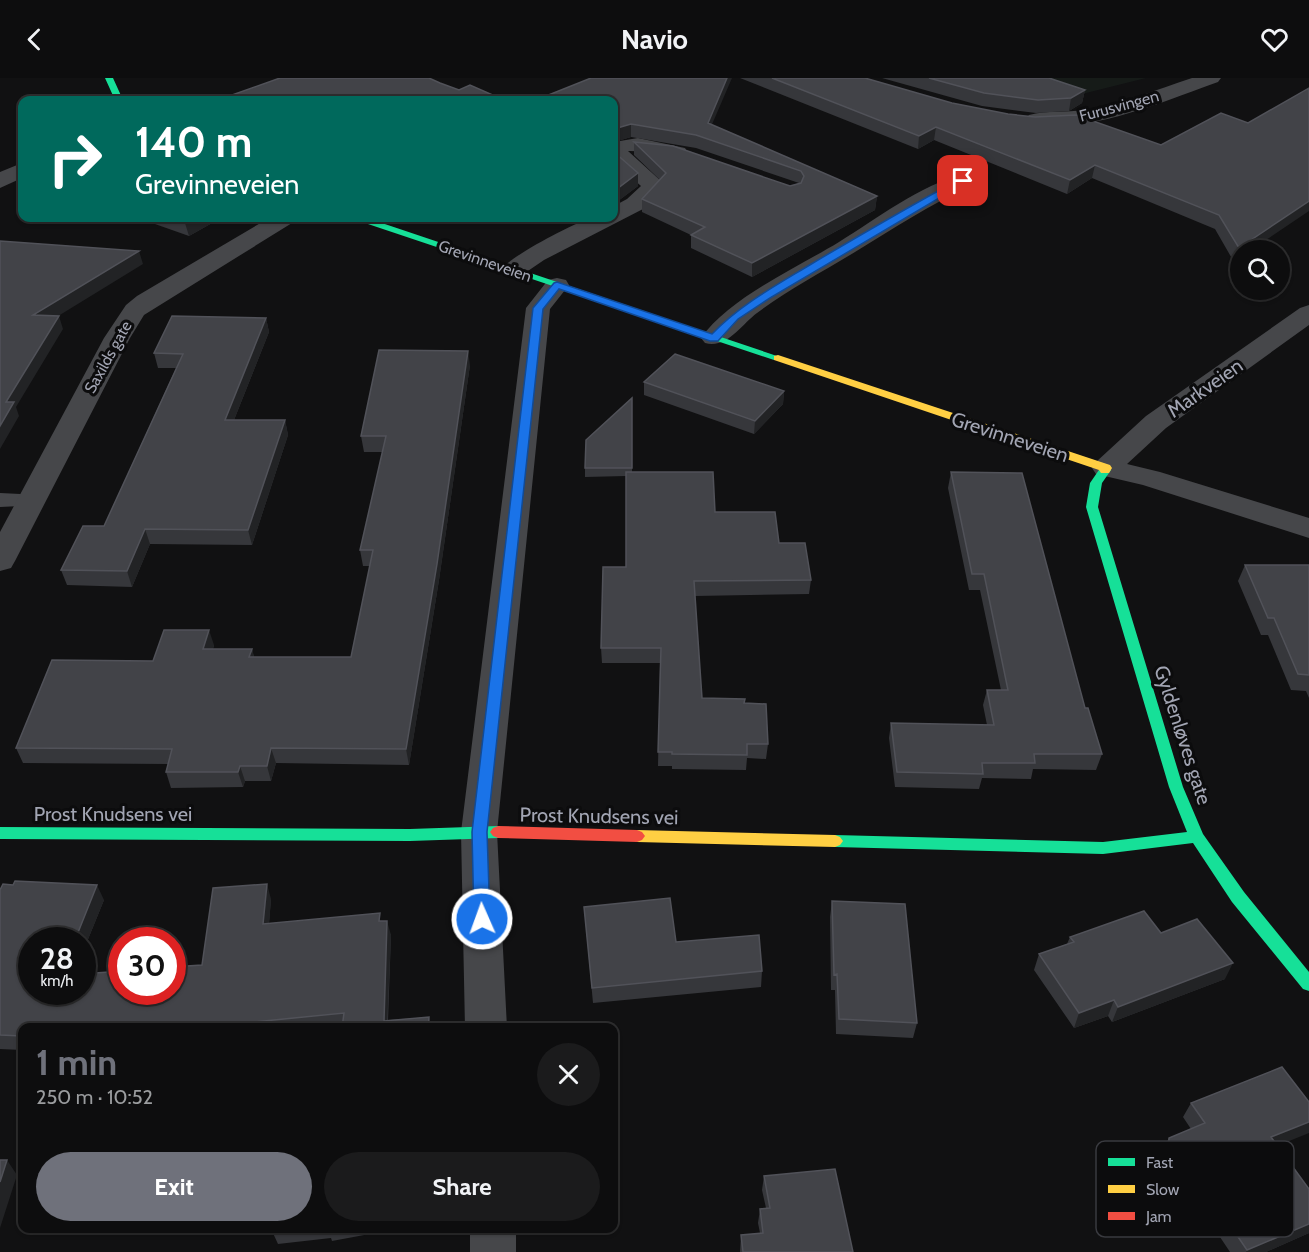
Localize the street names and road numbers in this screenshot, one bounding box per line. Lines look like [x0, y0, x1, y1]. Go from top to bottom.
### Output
street label: Furusvingen [1077, 86, 1161, 126]
street label: Grevinneveien [436, 236, 534, 286]
street label: Saxilds gate [80, 317, 136, 397]
street label: Markveien [1163, 353, 1247, 423]
street label: Grevinneveien [948, 407, 1072, 467]
street label: Gyldenløves gate [1149, 662, 1217, 808]
street label: Prost Knudsens vei [34, 802, 192, 826]
street label: Prost Knudsens vei [520, 803, 678, 829]

